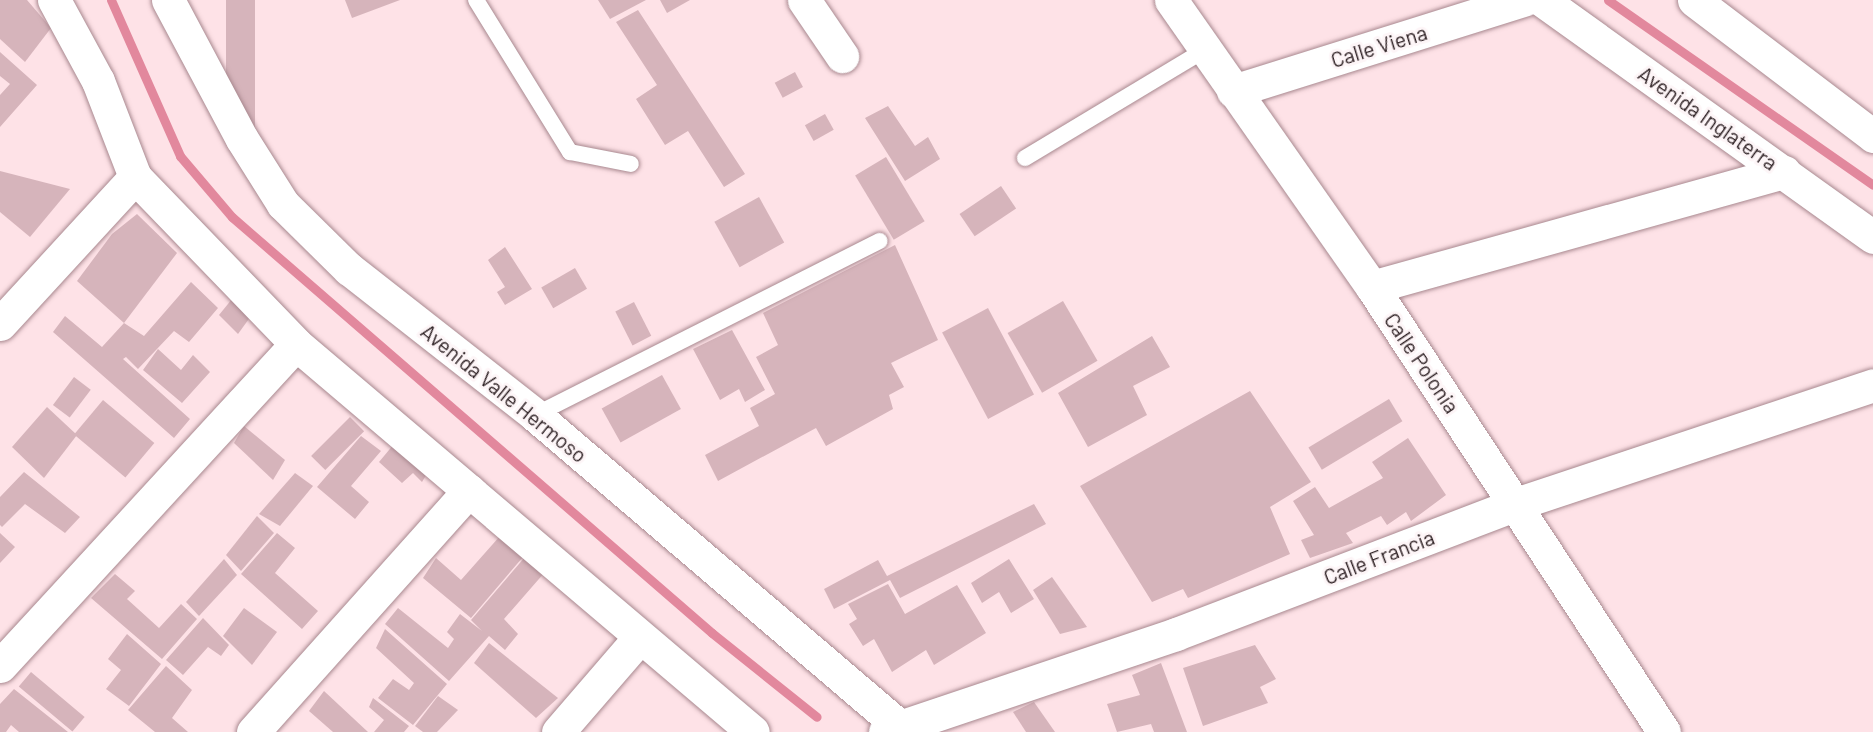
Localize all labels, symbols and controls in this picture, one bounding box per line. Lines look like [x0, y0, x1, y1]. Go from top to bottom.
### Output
street label: Calle Viena [1328, 19, 1430, 73]
street label: Avenida Inglaterra [1634, 61, 1782, 175]
street label: Calle Polonia [1379, 308, 1465, 418]
street label: Avenida Valle Hermoso [416, 318, 592, 468]
street label: Calle Francia [1320, 524, 1438, 590]

